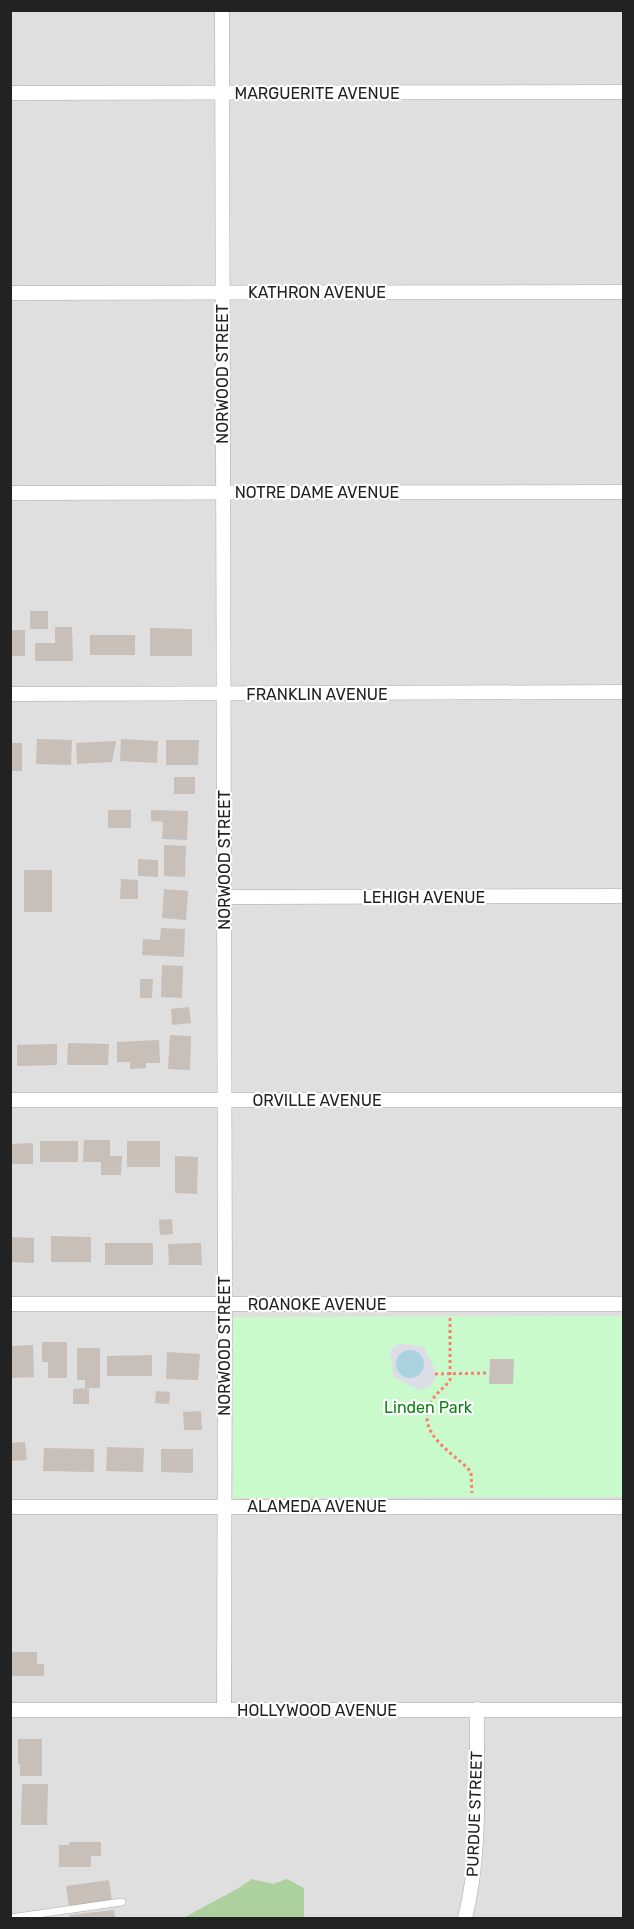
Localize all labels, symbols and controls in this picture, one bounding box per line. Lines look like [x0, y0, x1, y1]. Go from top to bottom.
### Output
street label: MARGUERITE AVENUE [234, 84, 400, 103]
street label: KATHRON AVENUE [248, 283, 386, 302]
street label: NORWOOD STREET [213, 304, 232, 444]
street label: NOTRE DAME AVENUE [235, 483, 399, 502]
street label: FRANKLIN AVENUE [246, 685, 388, 704]
street label: NORWOOD STREET [215, 790, 234, 930]
street label: LEHIGH AVENUE [363, 888, 485, 907]
street label: ORVILLE AVENUE [252, 1091, 382, 1110]
street label: NORWOOD STREET [215, 1276, 234, 1416]
street label: ROANOKE AVENUE [248, 1295, 386, 1314]
park label: Linden Park [384, 1398, 473, 1417]
street label: ALAMEDA AVENUE [247, 1497, 387, 1516]
street label: HOLLYWOOD AVENUE [237, 1701, 397, 1720]
street label: PURDUE STREET [463, 1751, 486, 1877]

